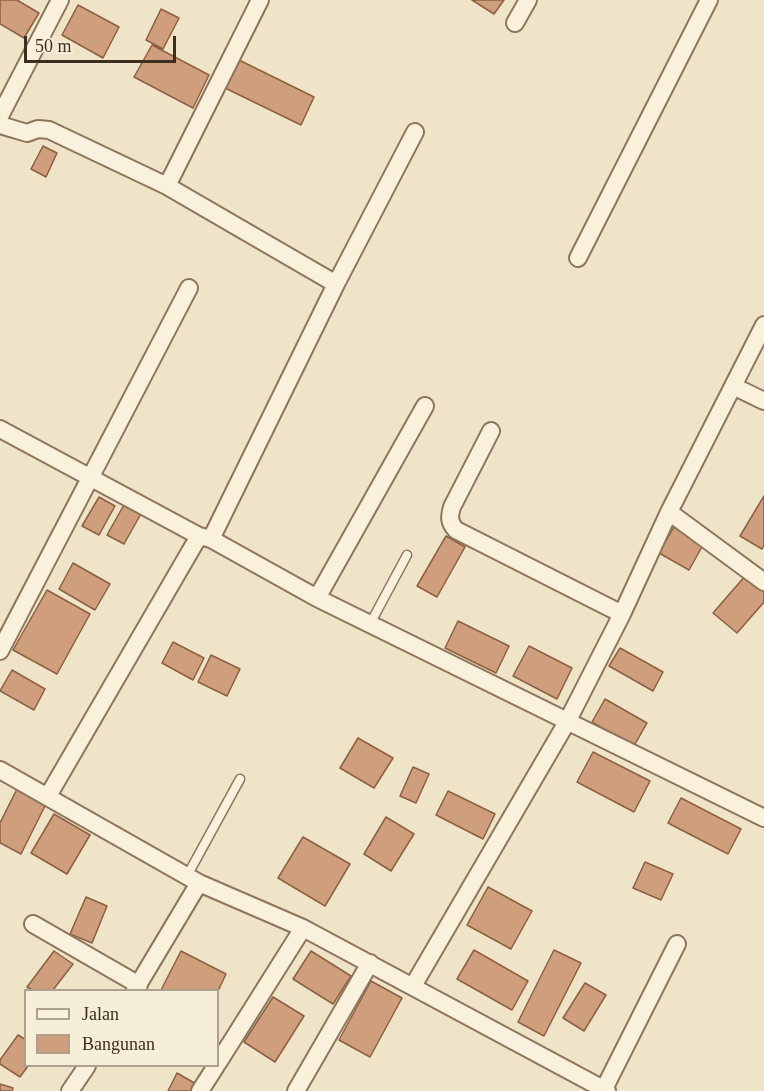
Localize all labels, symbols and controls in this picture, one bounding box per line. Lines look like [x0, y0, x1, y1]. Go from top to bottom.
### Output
scale bar [27, 24, 178, 62]
text: 50 m [35, 36, 72, 56]
legend [24, 989, 219, 1067]
text: Jalan [82, 1004, 119, 1024]
text: Bangunan [82, 1034, 155, 1054]

